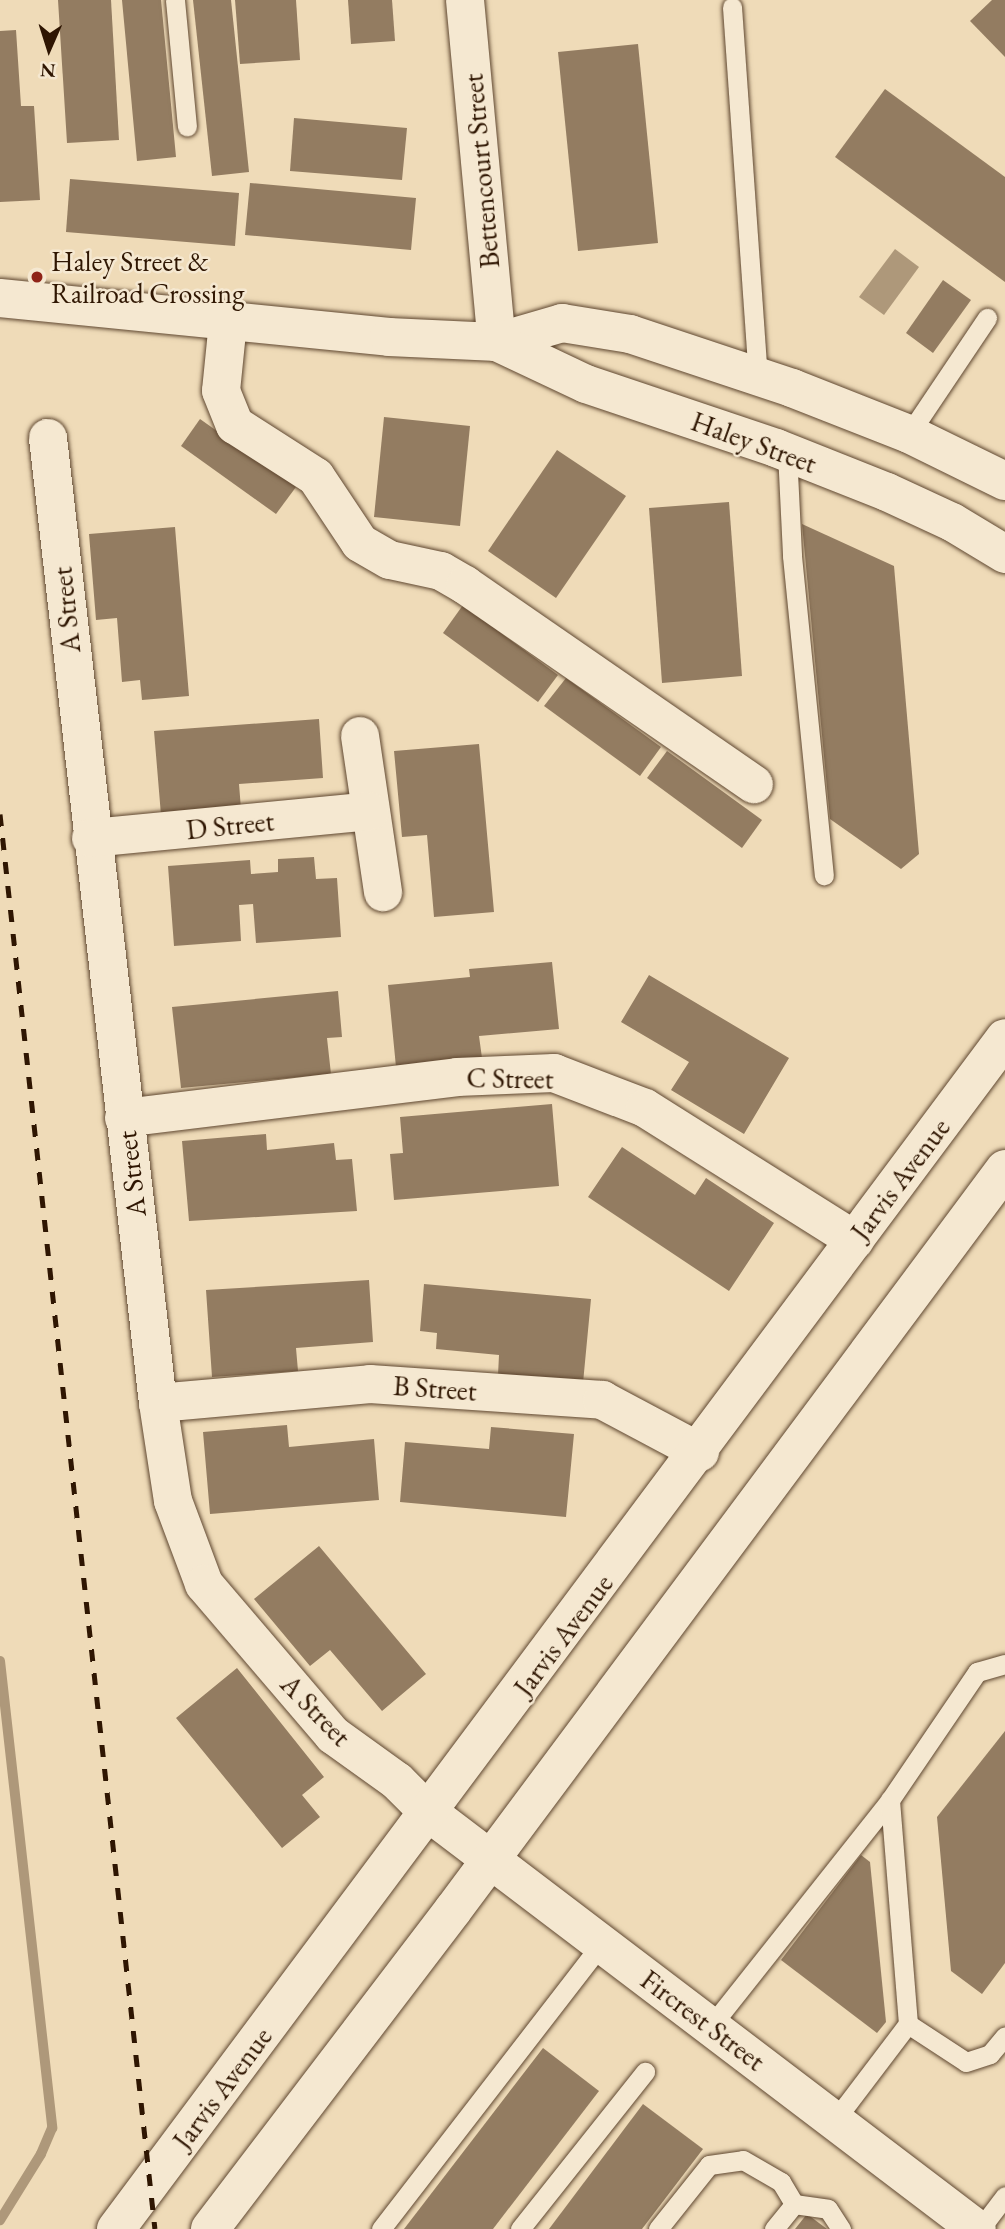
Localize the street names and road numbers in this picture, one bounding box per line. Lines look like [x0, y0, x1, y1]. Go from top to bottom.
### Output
street label: Bettencourt Street [456, 72, 506, 270]
street label: Haley Street [687, 404, 821, 480]
street label: A Street [45, 565, 87, 655]
street label: D Street [184, 804, 276, 846]
street label: C Street [466, 1060, 554, 1096]
street label: Jarvis Avenue [843, 1111, 957, 1247]
street label: A Street [109, 1129, 153, 1219]
street label: B Street [392, 1368, 478, 1408]
street label: Jarvis Avenue [506, 1567, 620, 1703]
street label: A Street [274, 1667, 358, 1753]
street label: Fircrest Street [634, 1962, 772, 2078]
street label: Jarvis Avenue [165, 2020, 279, 2156]

